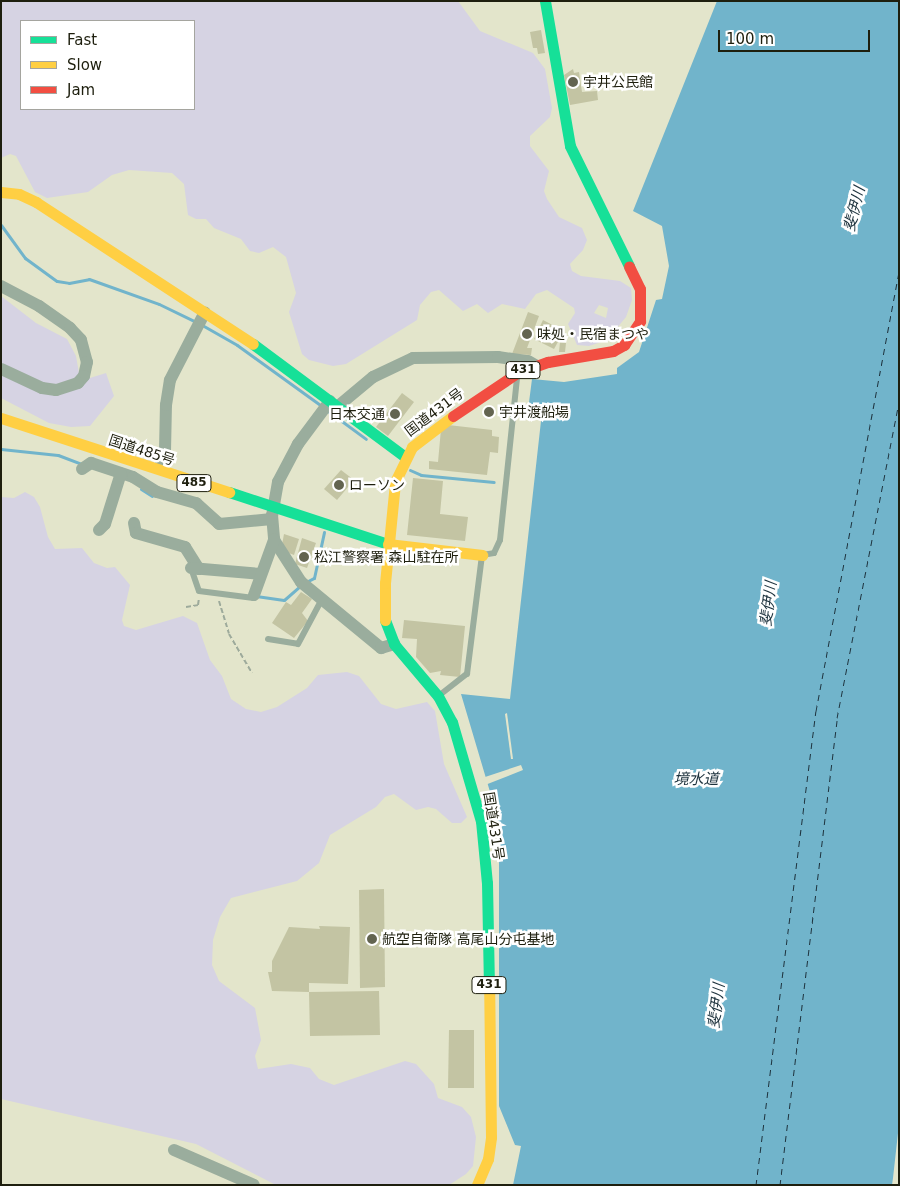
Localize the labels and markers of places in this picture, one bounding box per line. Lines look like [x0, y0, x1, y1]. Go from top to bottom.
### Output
place label: 宇井公民館 [583, 74, 653, 90]
marker: 宇井公民館 [567, 76, 579, 88]
place label: 味処・民宿まつや [537, 326, 649, 342]
marker: 味処・民宿まつや [521, 328, 533, 340]
place label: 宇井渡船場 [499, 404, 569, 420]
place label: 日本交通 [329, 406, 385, 422]
marker: 宇井渡船場 [483, 406, 495, 418]
marker: 日本交通 [389, 408, 401, 420]
place label: ローソン [349, 477, 405, 493]
marker: ローソン [333, 479, 345, 491]
place label: 松江警察署 森山駐在所 [314, 549, 458, 565]
marker: 松江警察署 森山駐在所 [298, 551, 310, 563]
place label: 航空自衛隊 高尾山分屯基地 [382, 931, 554, 947]
marker: 航空自衛隊 高尾山分屯基地 [366, 933, 378, 945]

